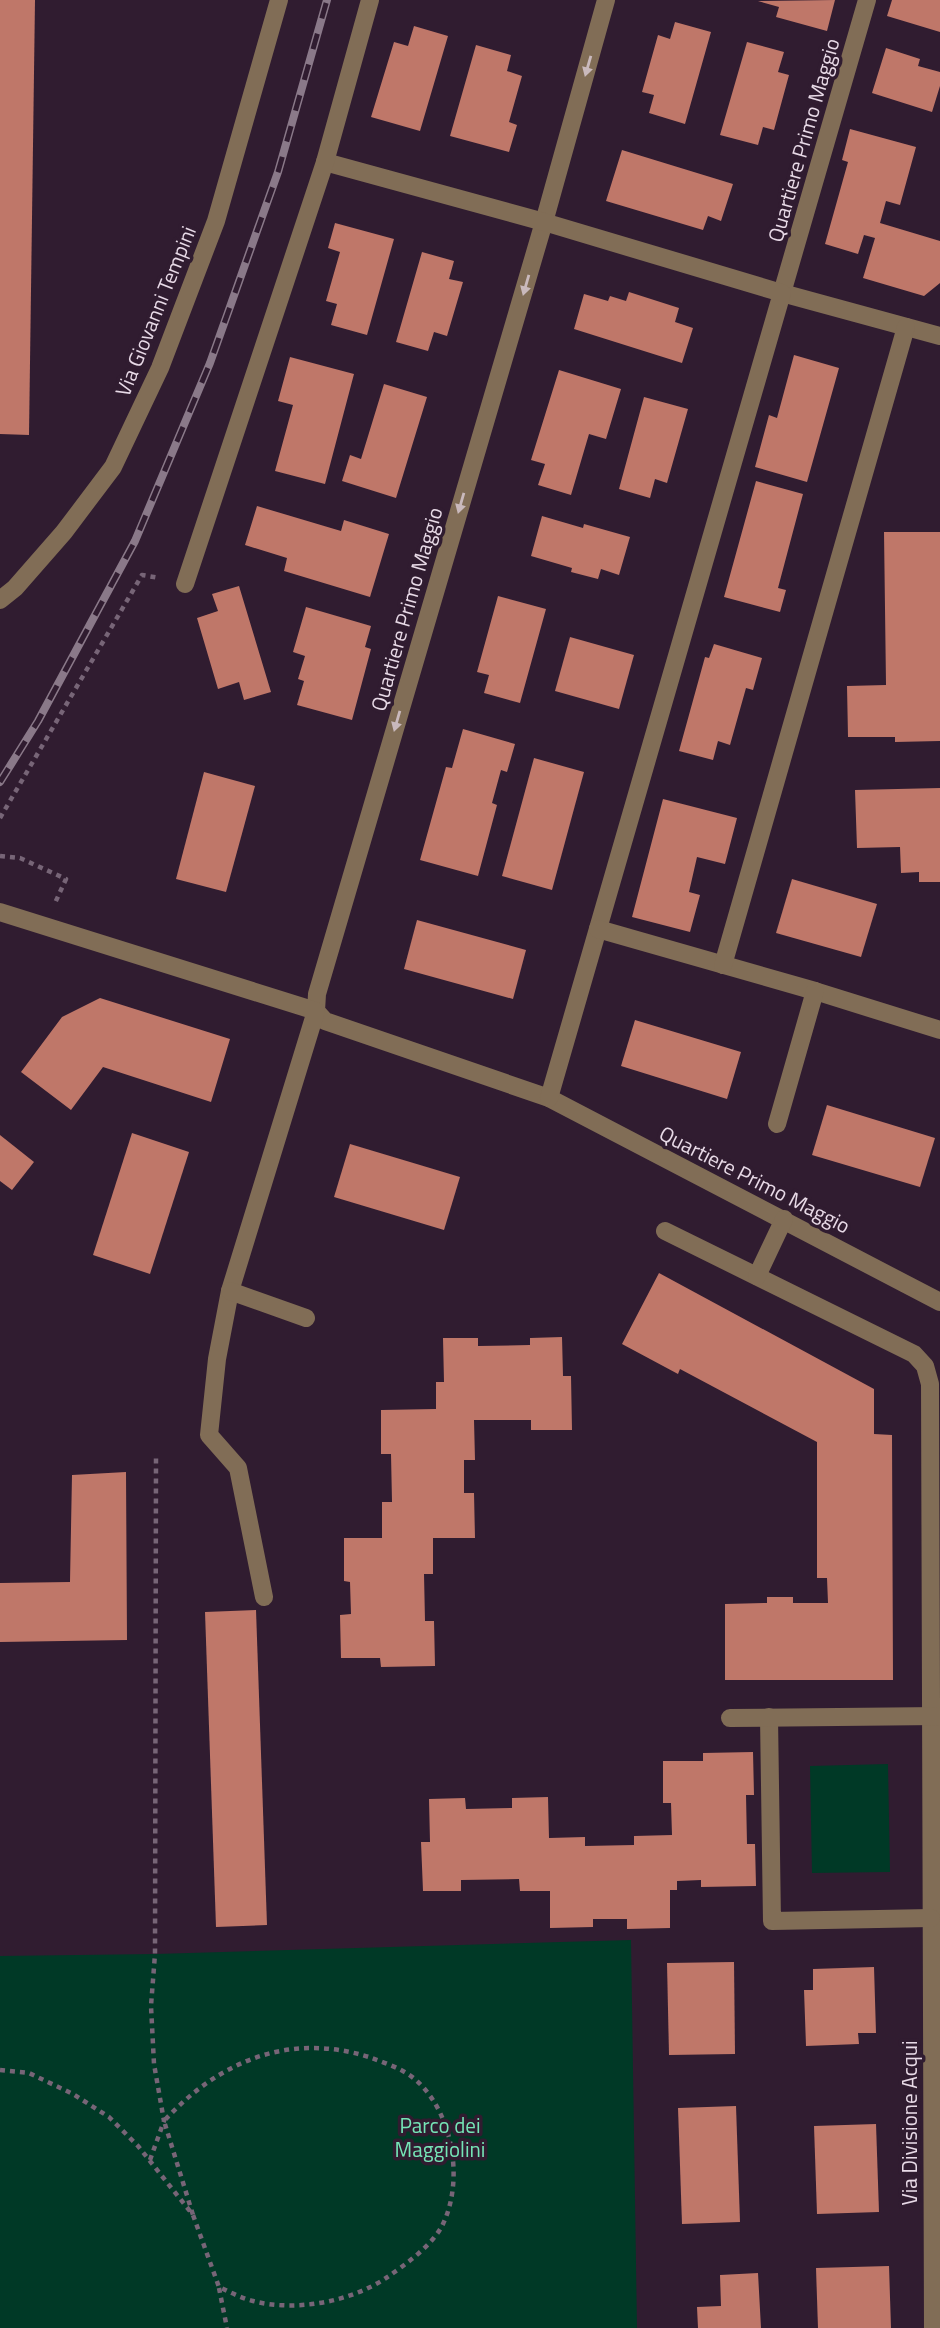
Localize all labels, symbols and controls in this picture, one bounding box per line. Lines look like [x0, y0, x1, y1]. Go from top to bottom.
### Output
street label: Quartiere Primo Maggio [759, 34, 847, 246]
one-way arrow [582, 55, 593, 77]
street label: Via Giovanni Tempini [106, 221, 204, 401]
one-way arrow [520, 274, 530, 295]
one-way arrow [456, 493, 466, 514]
street label: Quartiere Primo Maggio [362, 503, 450, 715]
one-way arrow [392, 711, 402, 732]
street label: Quartiere Primo Maggio [654, 1117, 856, 1241]
street label: Via Divisione Acqui [893, 2041, 925, 2206]
park label: Parco dei Maggiolini [395, 2109, 485, 2165]

